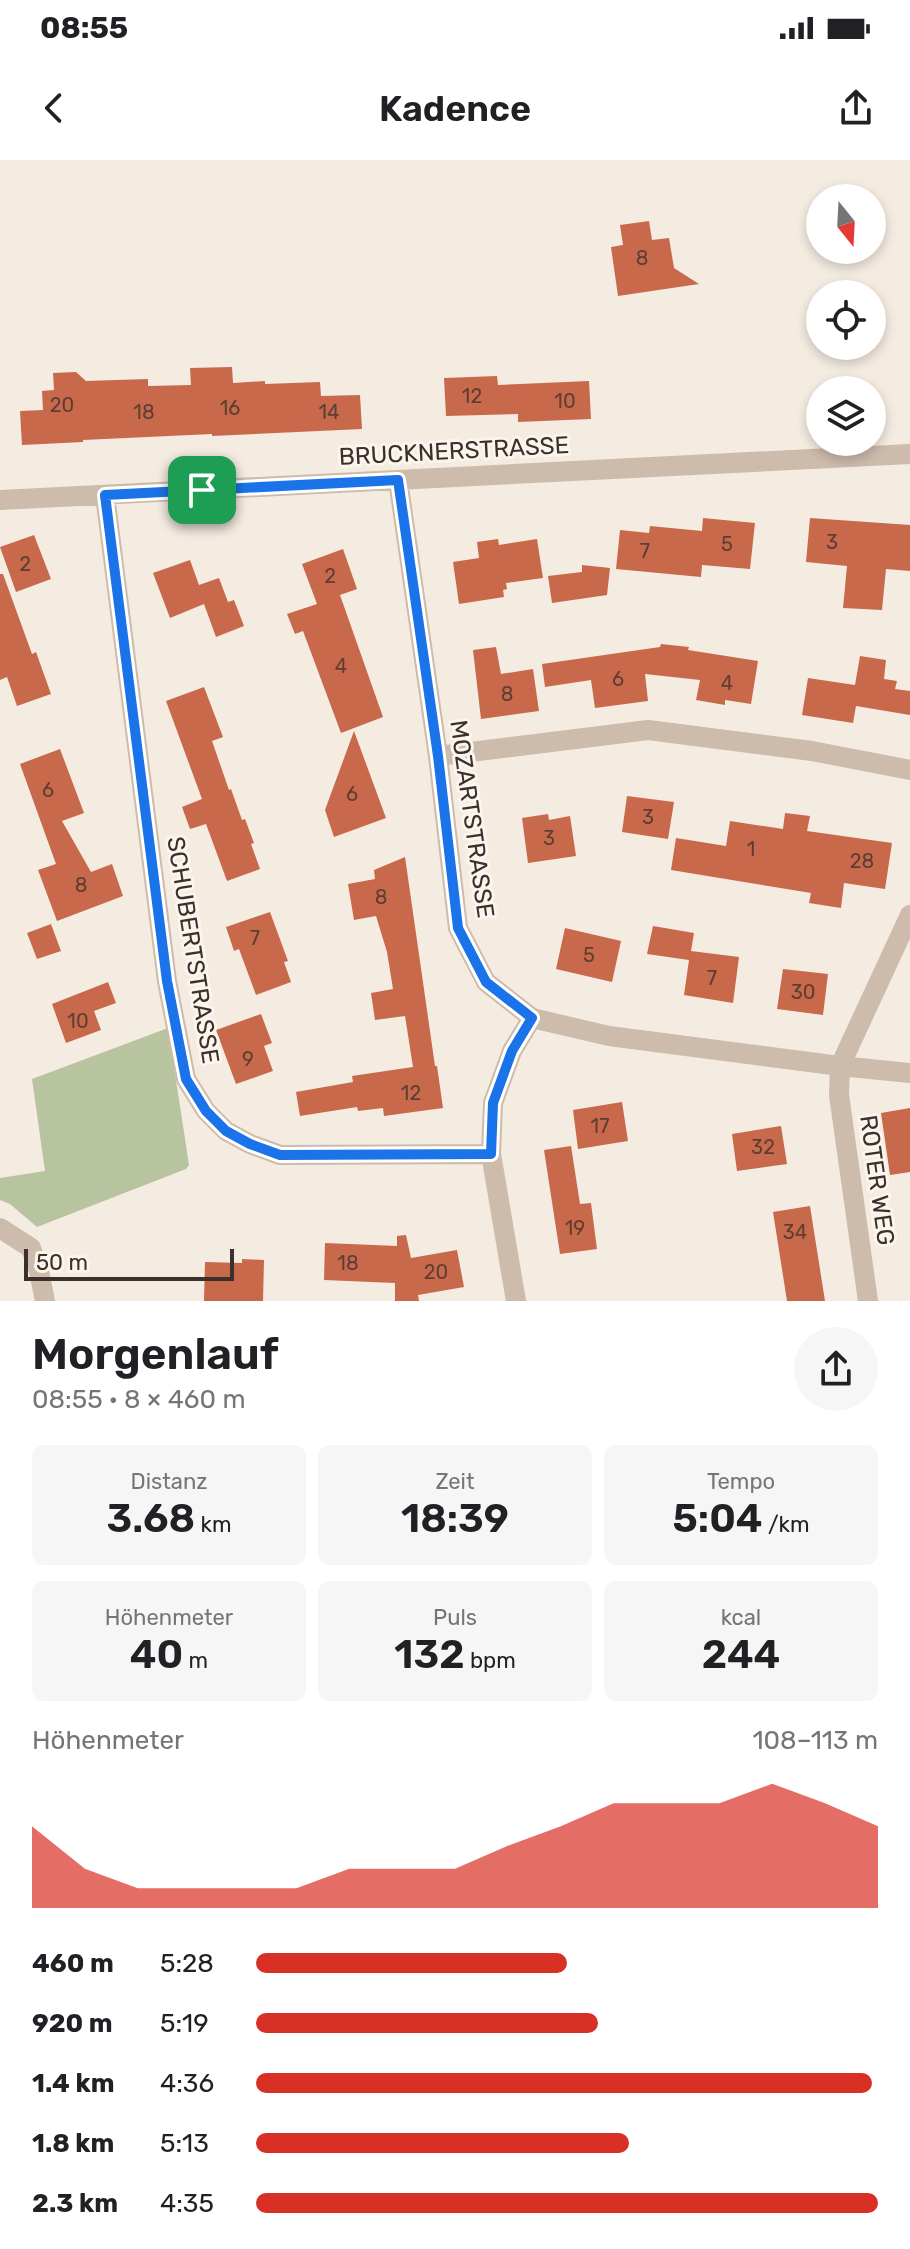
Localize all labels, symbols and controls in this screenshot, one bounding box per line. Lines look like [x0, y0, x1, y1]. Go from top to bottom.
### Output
text: 08:55 [40, 10, 128, 46]
icon: back [32, 86, 76, 130]
icon: share [834, 86, 878, 130]
text: Kadence [379, 87, 531, 130]
north arrow [806, 184, 886, 264]
map controls [806, 184, 886, 456]
house number: 8 [636, 246, 648, 270]
button: locate [806, 280, 886, 360]
button: layers [806, 376, 886, 456]
house number: 12 [462, 384, 482, 408]
house number: 10 [554, 389, 576, 413]
house number: 20 [50, 393, 74, 417]
house number: 16 [220, 396, 240, 420]
house number: 18 [133, 400, 155, 424]
house number: 14 [319, 400, 339, 424]
street label: BRUCKNERSTRASSE [338, 431, 570, 471]
pin [168, 456, 236, 524]
icon: arrive [180, 468, 224, 512]
house number: 3 [826, 530, 838, 554]
house number: 5 [721, 532, 733, 556]
house number: 7 [640, 539, 650, 563]
house number: 2 [19, 552, 31, 576]
house number: 2 [324, 564, 336, 588]
house number: 4 [335, 654, 347, 678]
house number: 6 [612, 667, 624, 691]
house number: 4 [721, 671, 733, 695]
house number: 8 [501, 682, 513, 706]
street label: MOZARTSTRASSE [444, 718, 500, 920]
house number: 6 [42, 778, 54, 802]
house number: 6 [346, 782, 358, 806]
house number: 3 [642, 805, 654, 829]
house number: 3 [543, 826, 555, 850]
street label: SCHUBERTSTRASSE [161, 835, 225, 1065]
house number: 1 [747, 837, 755, 861]
house number: 28 [850, 849, 874, 873]
house number: 8 [75, 873, 87, 897]
house number: 8 [375, 885, 387, 909]
house number: 7 [250, 926, 260, 950]
house number: 5 [583, 943, 595, 967]
house number: 7 [707, 966, 717, 990]
house number: 30 [791, 980, 815, 1004]
house number: 10 [67, 1009, 89, 1033]
house number: 9 [242, 1047, 254, 1071]
house number: 12 [401, 1081, 421, 1105]
street label: ROTER WEG [854, 1113, 900, 1247]
house number: 17 [591, 1114, 609, 1138]
house number: 32 [751, 1135, 775, 1159]
house number: 19 [565, 1216, 585, 1240]
house number: 34 [783, 1220, 807, 1244]
scale bar [24, 1245, 234, 1281]
text: 50 m [36, 1249, 88, 1276]
house number: 18 [337, 1251, 359, 1275]
house number: 20 [424, 1260, 448, 1284]
button: share [794, 1327, 878, 1411]
text: Morgenlauf [32, 1328, 279, 1380]
text: 08:55 · 8 × 460 m [32, 1384, 246, 1415]
text: Distanz [131, 1468, 207, 1495]
text: Zeit [435, 1468, 475, 1495]
text: Tempo [707, 1468, 775, 1495]
text: 3.68 [107, 1495, 195, 1542]
text: 18:39 [401, 1495, 509, 1542]
text: 5:04 [673, 1495, 763, 1542]
text: km [195, 1511, 232, 1538]
text: /km [763, 1511, 809, 1538]
text: Höhenmeter [105, 1604, 233, 1631]
text: Puls [433, 1604, 477, 1631]
text: kcal [721, 1604, 761, 1631]
text: 40 [130, 1631, 183, 1678]
text: 132 [394, 1631, 465, 1678]
text: 244 [702, 1631, 780, 1678]
text: m [183, 1647, 208, 1674]
text: bpm [465, 1647, 516, 1674]
text: Höhenmeter [32, 1725, 184, 1756]
text: 108–113 m [752, 1725, 878, 1756]
text: 460 m [32, 1948, 114, 1979]
text: 5:28 [160, 1948, 214, 1979]
text: 920 m [32, 2008, 113, 2039]
text: 5:19 [160, 2008, 209, 2039]
text: 1.4 km [32, 2068, 114, 2099]
text: 4:36 [160, 2068, 214, 2099]
text: 1.8 km [32, 2128, 114, 2159]
text: 5:13 [160, 2128, 209, 2159]
text: 2.3 km [32, 2188, 118, 2219]
text: 4:35 [160, 2188, 214, 2219]

